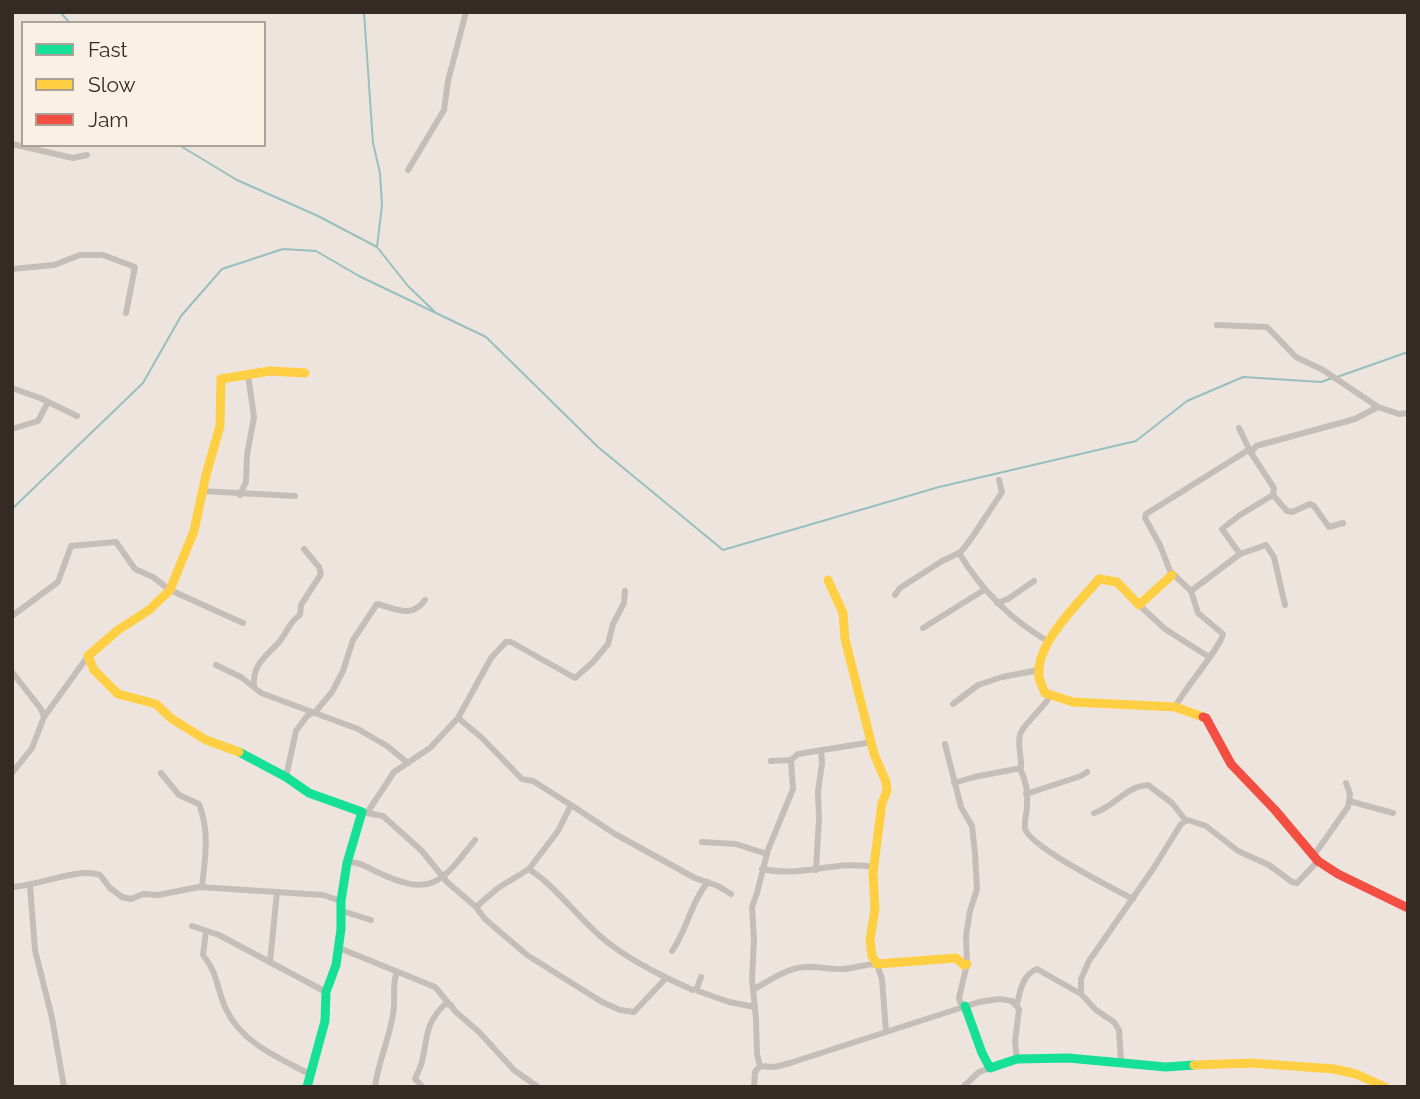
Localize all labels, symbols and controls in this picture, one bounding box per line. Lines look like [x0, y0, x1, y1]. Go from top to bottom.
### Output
legend [21, 21, 266, 147]
text: Fast [88, 37, 128, 62]
text: Slow [88, 72, 136, 97]
text: Jam [88, 107, 129, 132]

